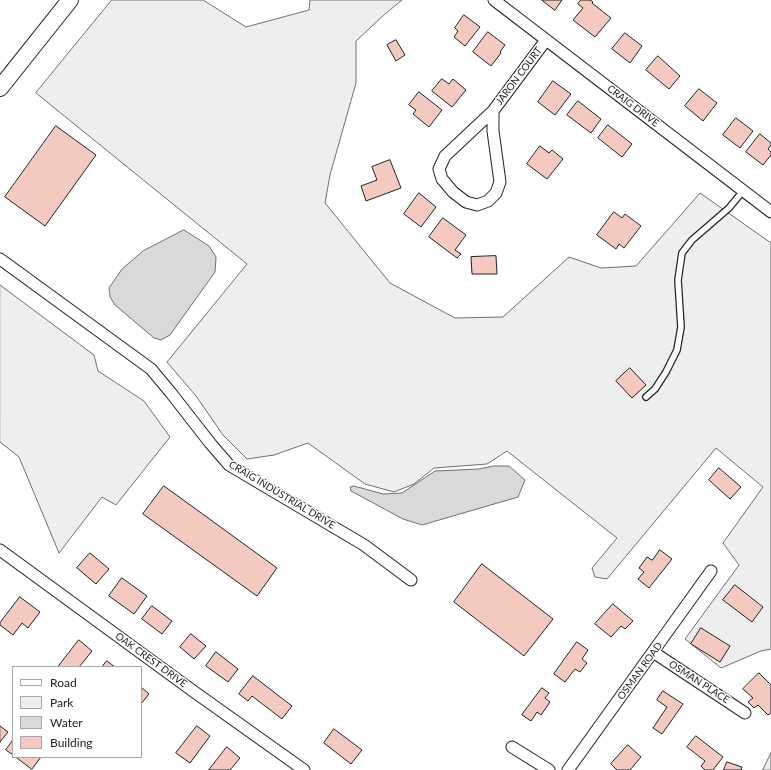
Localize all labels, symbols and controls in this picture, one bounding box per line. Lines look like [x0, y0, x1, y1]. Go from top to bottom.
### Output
street label: JARON COURT [493, 45, 545, 107]
street label: CRAIG DRIVE [605, 83, 661, 129]
street label: CRAIG INDUSTRIAL DRIVE [227, 458, 337, 532]
street label: OAK CREST DRIVE [113, 630, 189, 690]
street label: OSMAN ROAD [615, 640, 665, 702]
street label: OSMAN PLACE [666, 658, 732, 706]
legend [12, 666, 142, 758]
text: Road [50, 675, 77, 690]
text: Park [50, 695, 73, 710]
text: Water [50, 715, 83, 730]
text: Building [50, 735, 93, 750]

